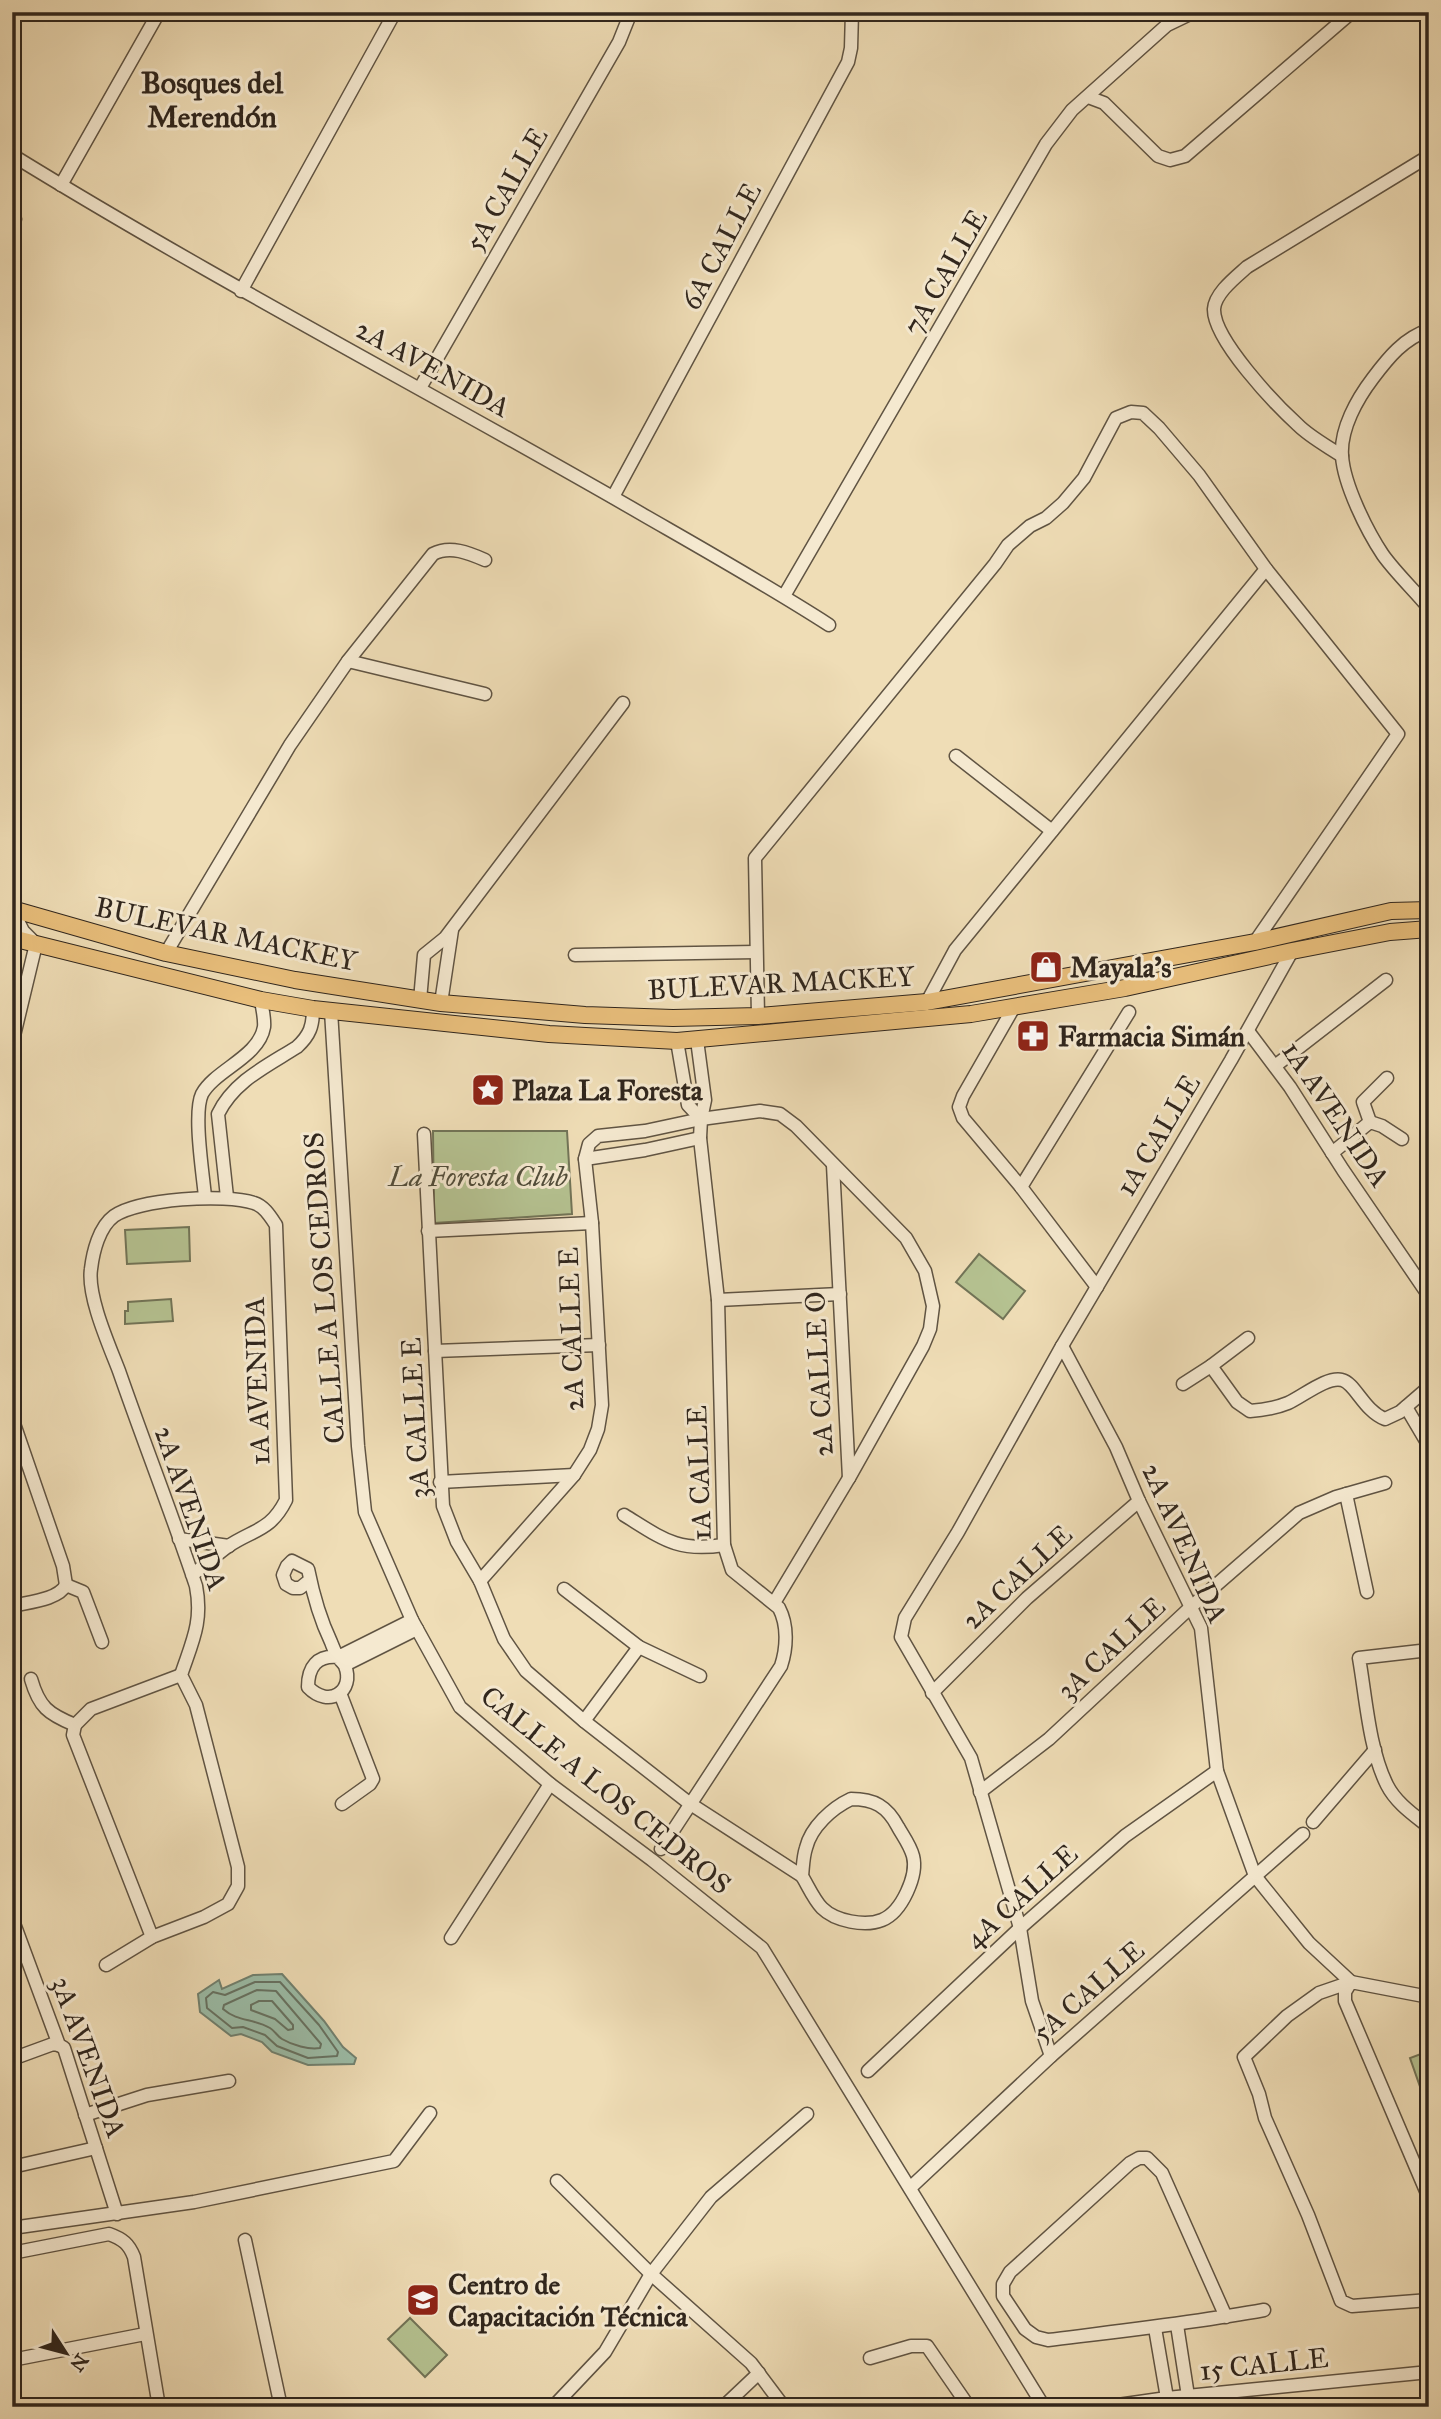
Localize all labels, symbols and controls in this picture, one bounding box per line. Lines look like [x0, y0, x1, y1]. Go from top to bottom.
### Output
district label: Bosques del Merendón [141, 65, 284, 135]
street label: 5A CALLE [457, 121, 555, 257]
street label: 6A CALLE [673, 177, 769, 315]
street label: 7A CALLE [895, 203, 995, 341]
street label: 2A AVENIDA [350, 311, 516, 425]
street label: BULEVAR MACKEY [92, 889, 361, 979]
shop icon: Mayala's [1027, 948, 1065, 986]
place label: Mayala's [1070, 950, 1172, 985]
street label: BULEVAR MACKEY [647, 958, 916, 1007]
pharmacy icon: Farmacia Simán [1014, 1017, 1052, 1055]
place label: Farmacia Simán [1058, 1019, 1245, 1054]
street label: 1A AVENIDA [1274, 1034, 1398, 1194]
street label: 1A CALLE [1108, 1068, 1208, 1202]
place icon: Plaza La Foresta [469, 1071, 507, 1109]
place label: Plaza La Foresta [512, 1073, 704, 1108]
street label: CALLE A LOS CEDROS [296, 1131, 352, 1445]
park label: La Foresta Club [387, 1159, 568, 1194]
street label: 2A CALLE E [551, 1246, 591, 1412]
street label: 2A CALLE O [797, 1290, 841, 1458]
street label: 1A AVENIDA [237, 1296, 277, 1466]
street label: 3A CALLE E [393, 1336, 437, 1500]
street label: 1A CALLE [679, 1405, 719, 1541]
street label: 2A AVENIDA [147, 1421, 235, 1595]
street label: 2A AVENIDA [1134, 1458, 1236, 1628]
street label: 2A CALLE [955, 1517, 1079, 1637]
street label: 3A CALLE [1050, 1589, 1172, 1707]
street label: CALLE A LOS CEDROS [474, 1678, 738, 1902]
street label: 4A CALLE [957, 1836, 1085, 1956]
street label: 5A CALLE [1025, 1933, 1151, 2049]
street label: 3A AVENIDA [44, 1972, 134, 2142]
place label: Centro de Capacitación Técnica [448, 2267, 689, 2334]
school or university icon: Centro de Capacitación Técnica [404, 2281, 442, 2319]
north arrow [32, 2318, 102, 2388]
street label: 15 CALLE [1198, 2340, 1330, 2388]
text: N [65, 2349, 93, 2376]

